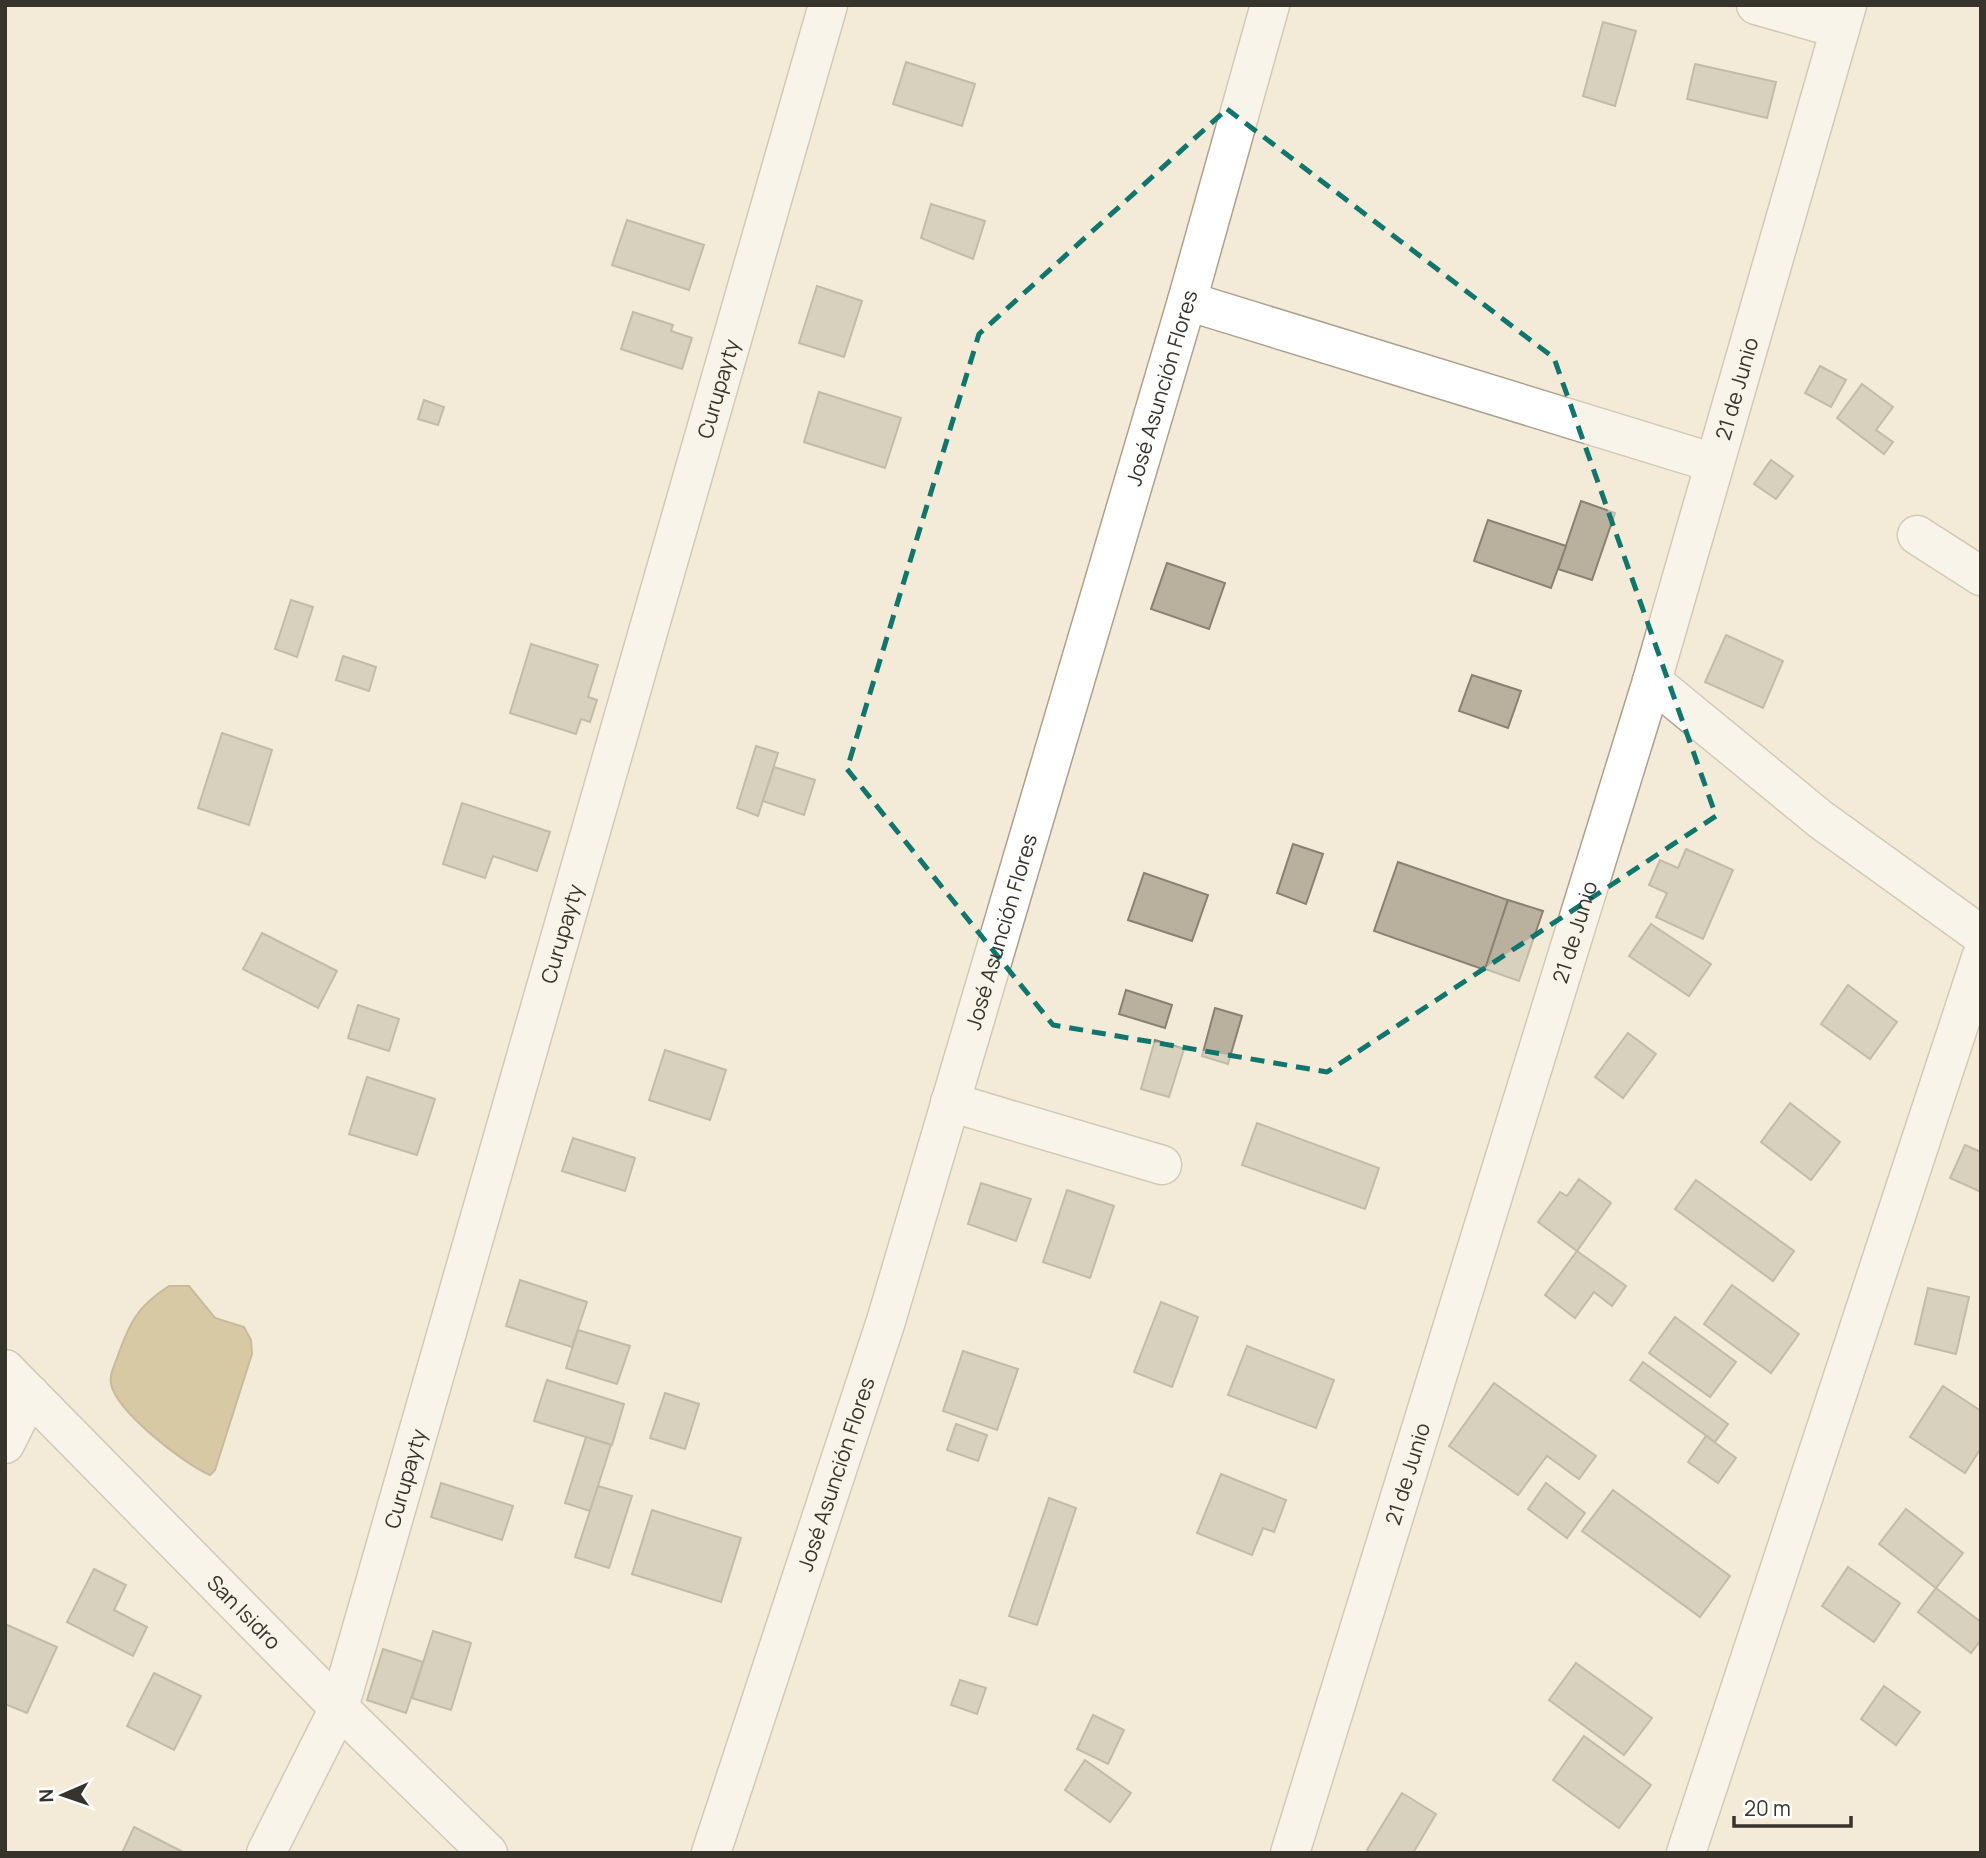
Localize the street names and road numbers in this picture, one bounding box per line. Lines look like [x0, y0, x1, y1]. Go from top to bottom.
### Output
street label: José Asunción Flores [1119, 287, 1203, 489]
street label: 21 de Junio [1708, 334, 1764, 443]
street label: Curupayty [690, 336, 745, 442]
street label: José Asunción Flores [959, 830, 1043, 1033]
street label: 21 de Junio [1546, 877, 1603, 986]
street label: Curupayty [534, 881, 589, 987]
street label: José Asunción Flores [791, 1373, 881, 1575]
street label: 21 de Junio [1378, 1419, 1436, 1528]
street label: Curupayty [377, 1426, 432, 1532]
street label: San Isidro [201, 1568, 287, 1655]

